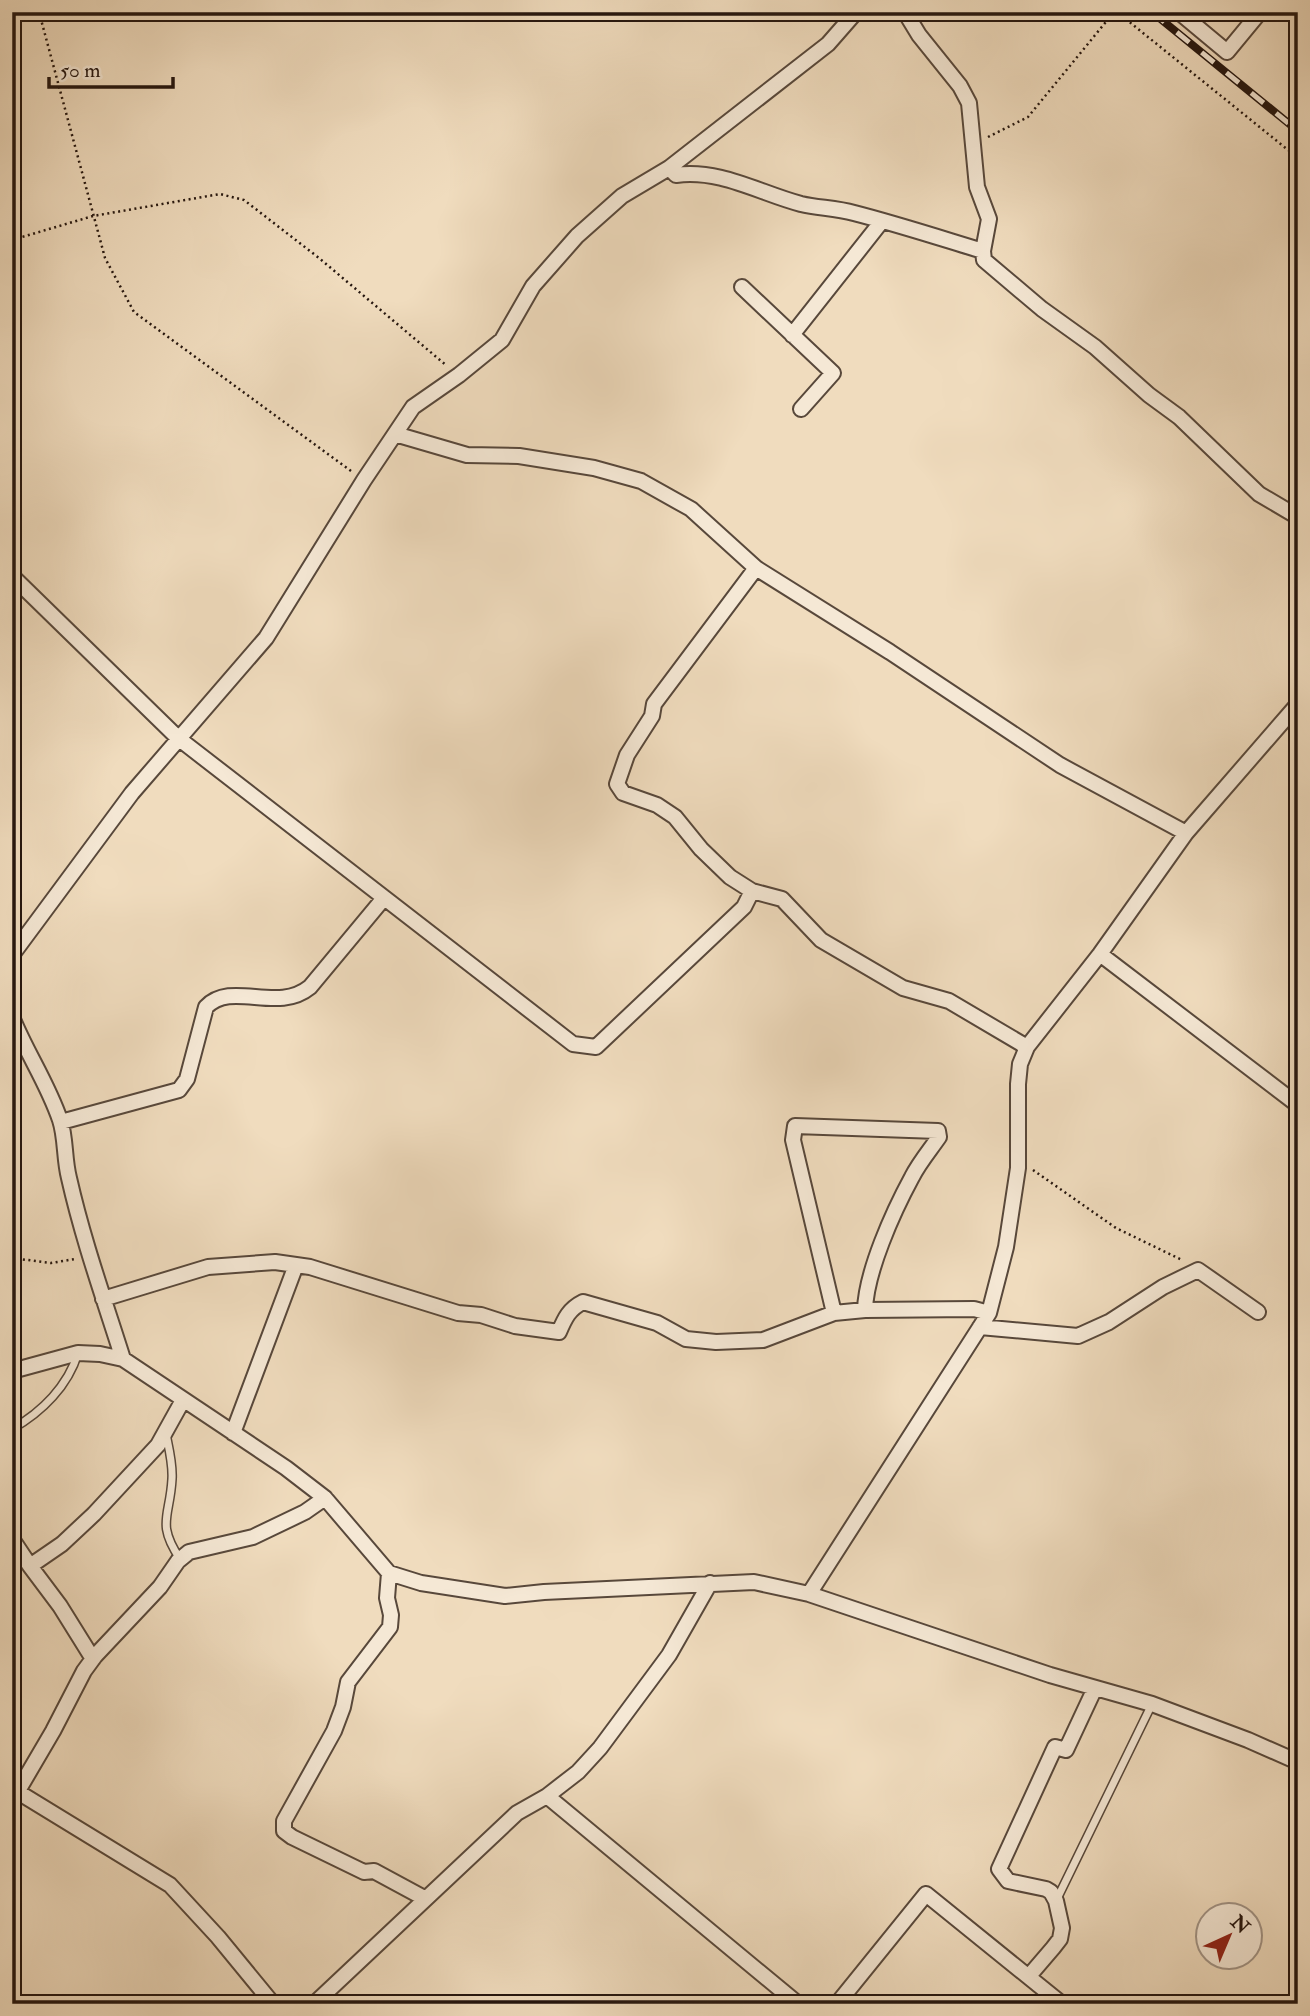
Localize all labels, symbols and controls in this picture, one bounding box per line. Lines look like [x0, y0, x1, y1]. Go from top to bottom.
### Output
scale bar [49, 46, 173, 90]
text: 50 m [60, 57, 101, 84]
north arrow [1194, 1900, 1264, 1970]
text: N [1225, 1909, 1255, 1940]

